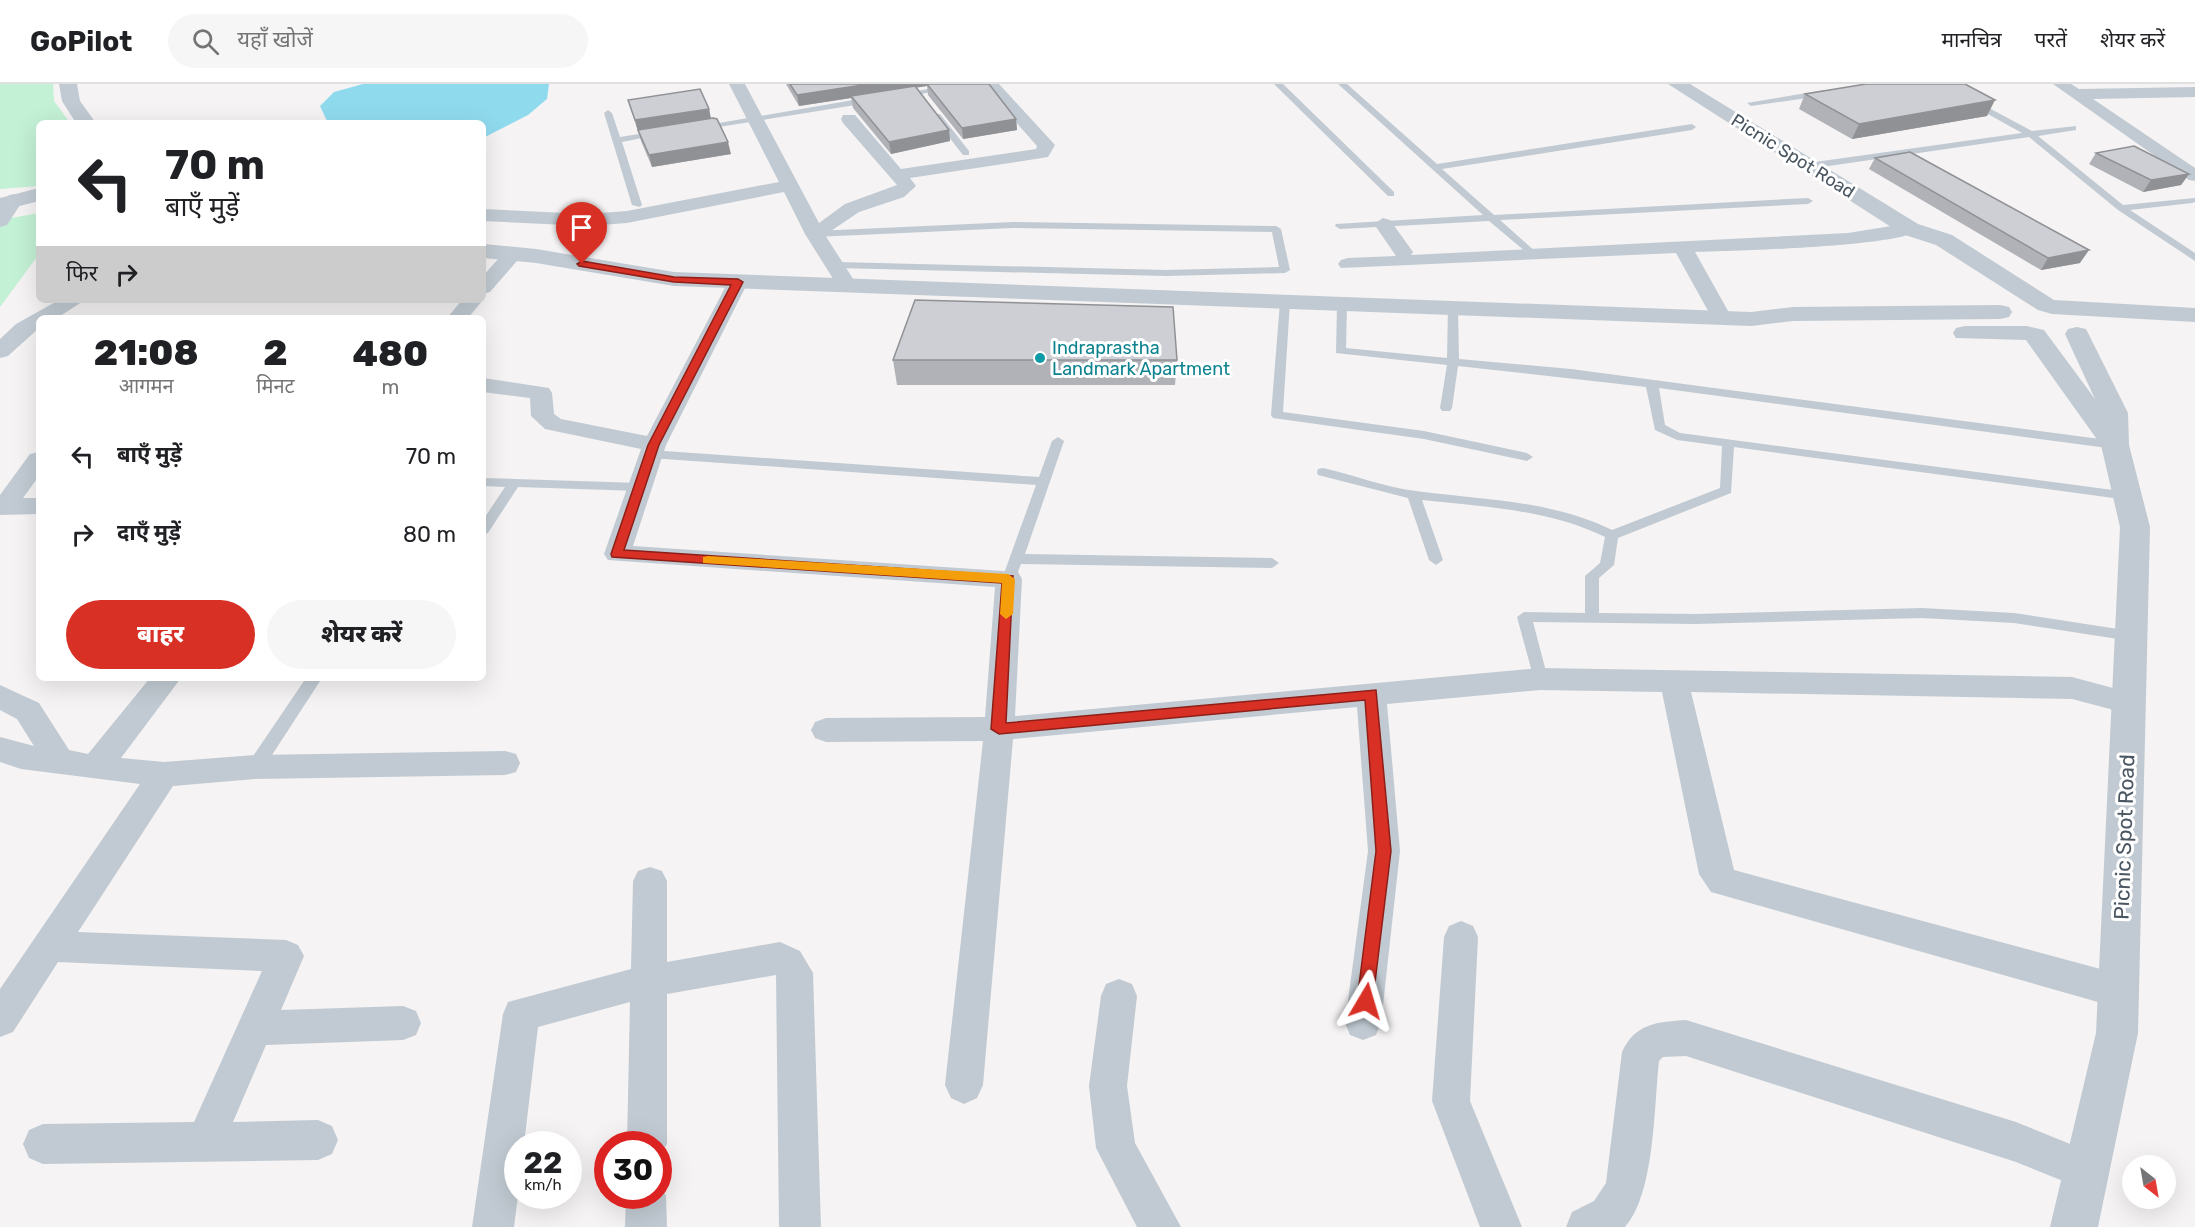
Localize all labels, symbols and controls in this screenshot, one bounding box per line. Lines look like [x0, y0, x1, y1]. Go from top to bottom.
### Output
search box [168, 14, 588, 68]
text: GoPilot [30, 25, 132, 58]
icon: search [189, 25, 222, 58]
text: यहाँ खोजें [237, 26, 313, 53]
text: मानचित्र [1942, 27, 2002, 52]
text: परतें [2035, 27, 2067, 52]
text: शेयर करें [2100, 27, 2165, 52]
street label: Picnic Spot Road [1727, 109, 1859, 203]
text: 70 m [165, 140, 265, 190]
icon: left [66, 144, 144, 222]
text: बाएँ मुड़ें [165, 191, 240, 223]
pin [556, 202, 607, 264]
icon: arrive [565, 211, 598, 244]
icon: right [110, 258, 143, 291]
text: फिर [66, 260, 98, 287]
text: 21:08 [94, 331, 198, 374]
text: 2 [263, 331, 288, 374]
text: 480 [352, 332, 428, 375]
place label: Indraprastha Landmark Apartment [1052, 337, 1230, 380]
marker: Indraprastha Landmark Apartment [1033, 351, 1047, 365]
text: आगमन [119, 374, 174, 398]
text: मिनट [256, 374, 295, 398]
text: m [381, 375, 399, 399]
icon: left [66, 440, 99, 473]
text: बाएँ मुड़ें [117, 441, 182, 468]
text: 70 m [406, 443, 456, 470]
icon: right [66, 518, 99, 551]
text: दाएँ मुड़ें [117, 519, 181, 546]
text: 80 m [403, 521, 456, 548]
button: बाहर [66, 600, 255, 669]
button: शेयर करें [267, 600, 456, 669]
street label: Picnic Spot Road [2109, 754, 2139, 920]
position arrow [1334, 969, 1398, 1033]
speed limit sign: 30 [594, 1131, 672, 1209]
text: 22 [524, 1145, 563, 1181]
north arrow [2122, 1155, 2176, 1209]
map controls [2122, 1155, 2176, 1209]
text: km/h [524, 1176, 562, 1194]

